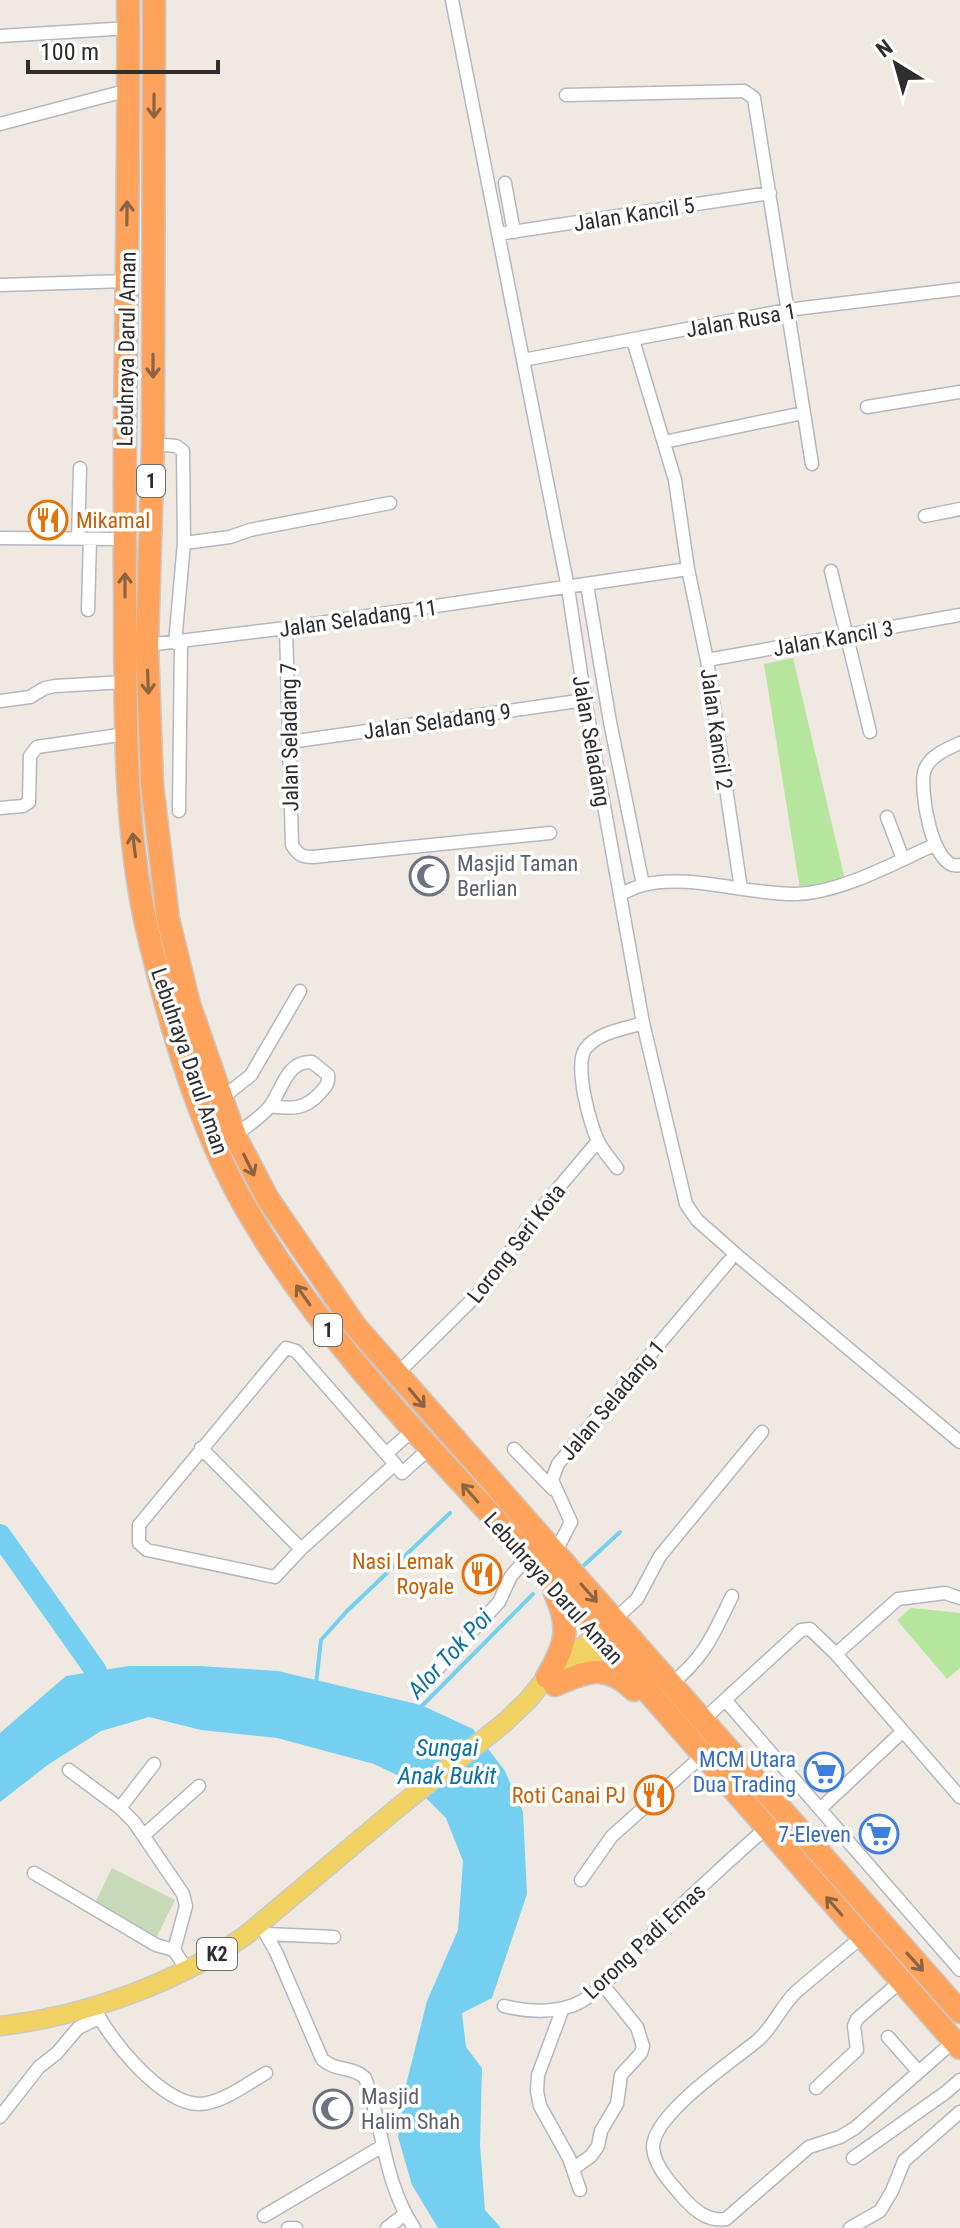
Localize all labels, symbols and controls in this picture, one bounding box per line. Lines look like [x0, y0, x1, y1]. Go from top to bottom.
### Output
scale bar [28, 24, 218, 74]
north arrow [856, 24, 936, 104]
text: N [871, 34, 897, 62]
text: 100 m [40, 38, 99, 66]
one-way arrow [146, 92, 162, 119]
street label: Jalan Kancil 5 [572, 193, 696, 236]
one-way arrow [120, 200, 135, 227]
street label: Lebuhraya Darul Aman [112, 251, 141, 447]
street label: Jalan Rusa 1 [684, 299, 798, 342]
one-way arrow [145, 352, 161, 379]
road number: 1 [137, 465, 165, 497]
restaurant icon: Mikamal [27, 499, 69, 541]
place label: Mikamal [76, 508, 150, 533]
one-way arrow [117, 572, 133, 599]
street label: Jalan Seladang 11 [277, 595, 439, 642]
street label: Jalan Kancil 3 [771, 616, 895, 661]
street label: Jalan Seladang 7 [276, 662, 303, 812]
street label: Jalan Kancil 2 [696, 667, 737, 791]
one-way arrow [140, 668, 155, 695]
street label: Jalan Seladang [568, 674, 615, 809]
street label: Jalan Seladang 9 [362, 699, 512, 744]
one-way arrow [126, 832, 141, 859]
place label: Masjid Taman Berlian [457, 851, 578, 901]
mosque icon: Masjid Taman Berlian [408, 855, 450, 897]
street label: Lebuhraya Darul Aman [146, 965, 233, 1157]
one-way arrow [242, 1152, 258, 1176]
street label: Lorong Seri Kota [462, 1179, 571, 1308]
one-way arrow [295, 1284, 311, 1306]
road number: 1 [314, 1314, 342, 1346]
street label: Jalan Seladang 1 [555, 1335, 670, 1465]
one-way arrow [408, 1387, 426, 1408]
one-way arrow [461, 1484, 479, 1504]
street label: Lebuhraya Darul Aman [479, 1507, 628, 1669]
place label: Nasi Lemak Royale [352, 1549, 454, 1599]
restaurant icon: Nasi Lemak Royale [461, 1553, 503, 1595]
one-way arrow [580, 1582, 598, 1602]
water label: Alor Tok Poi [401, 1603, 499, 1705]
water label: Sungai Anak Bukit [397, 1734, 496, 1790]
place label: MCM Utara Dua Trading [693, 1747, 796, 1797]
supermarket icon: MCM Utara Dua Trading [803, 1751, 845, 1793]
restaurant icon: Roti Canai PJ [633, 1774, 675, 1816]
place label: Roti Canai PJ [512, 1783, 626, 1808]
supermarket icon: 7-Eleven [858, 1813, 900, 1855]
place label: 7-Eleven [778, 1822, 851, 1847]
street label: Lorong Padi Emas [578, 1879, 710, 2004]
one-way arrow [825, 1896, 843, 1916]
road number: K2 [197, 1938, 237, 1970]
one-way arrow [906, 1952, 924, 1972]
place label: Masjid Halim Shah [361, 2084, 460, 2134]
mosque icon: Masjid Halim Shah [312, 2088, 354, 2130]

